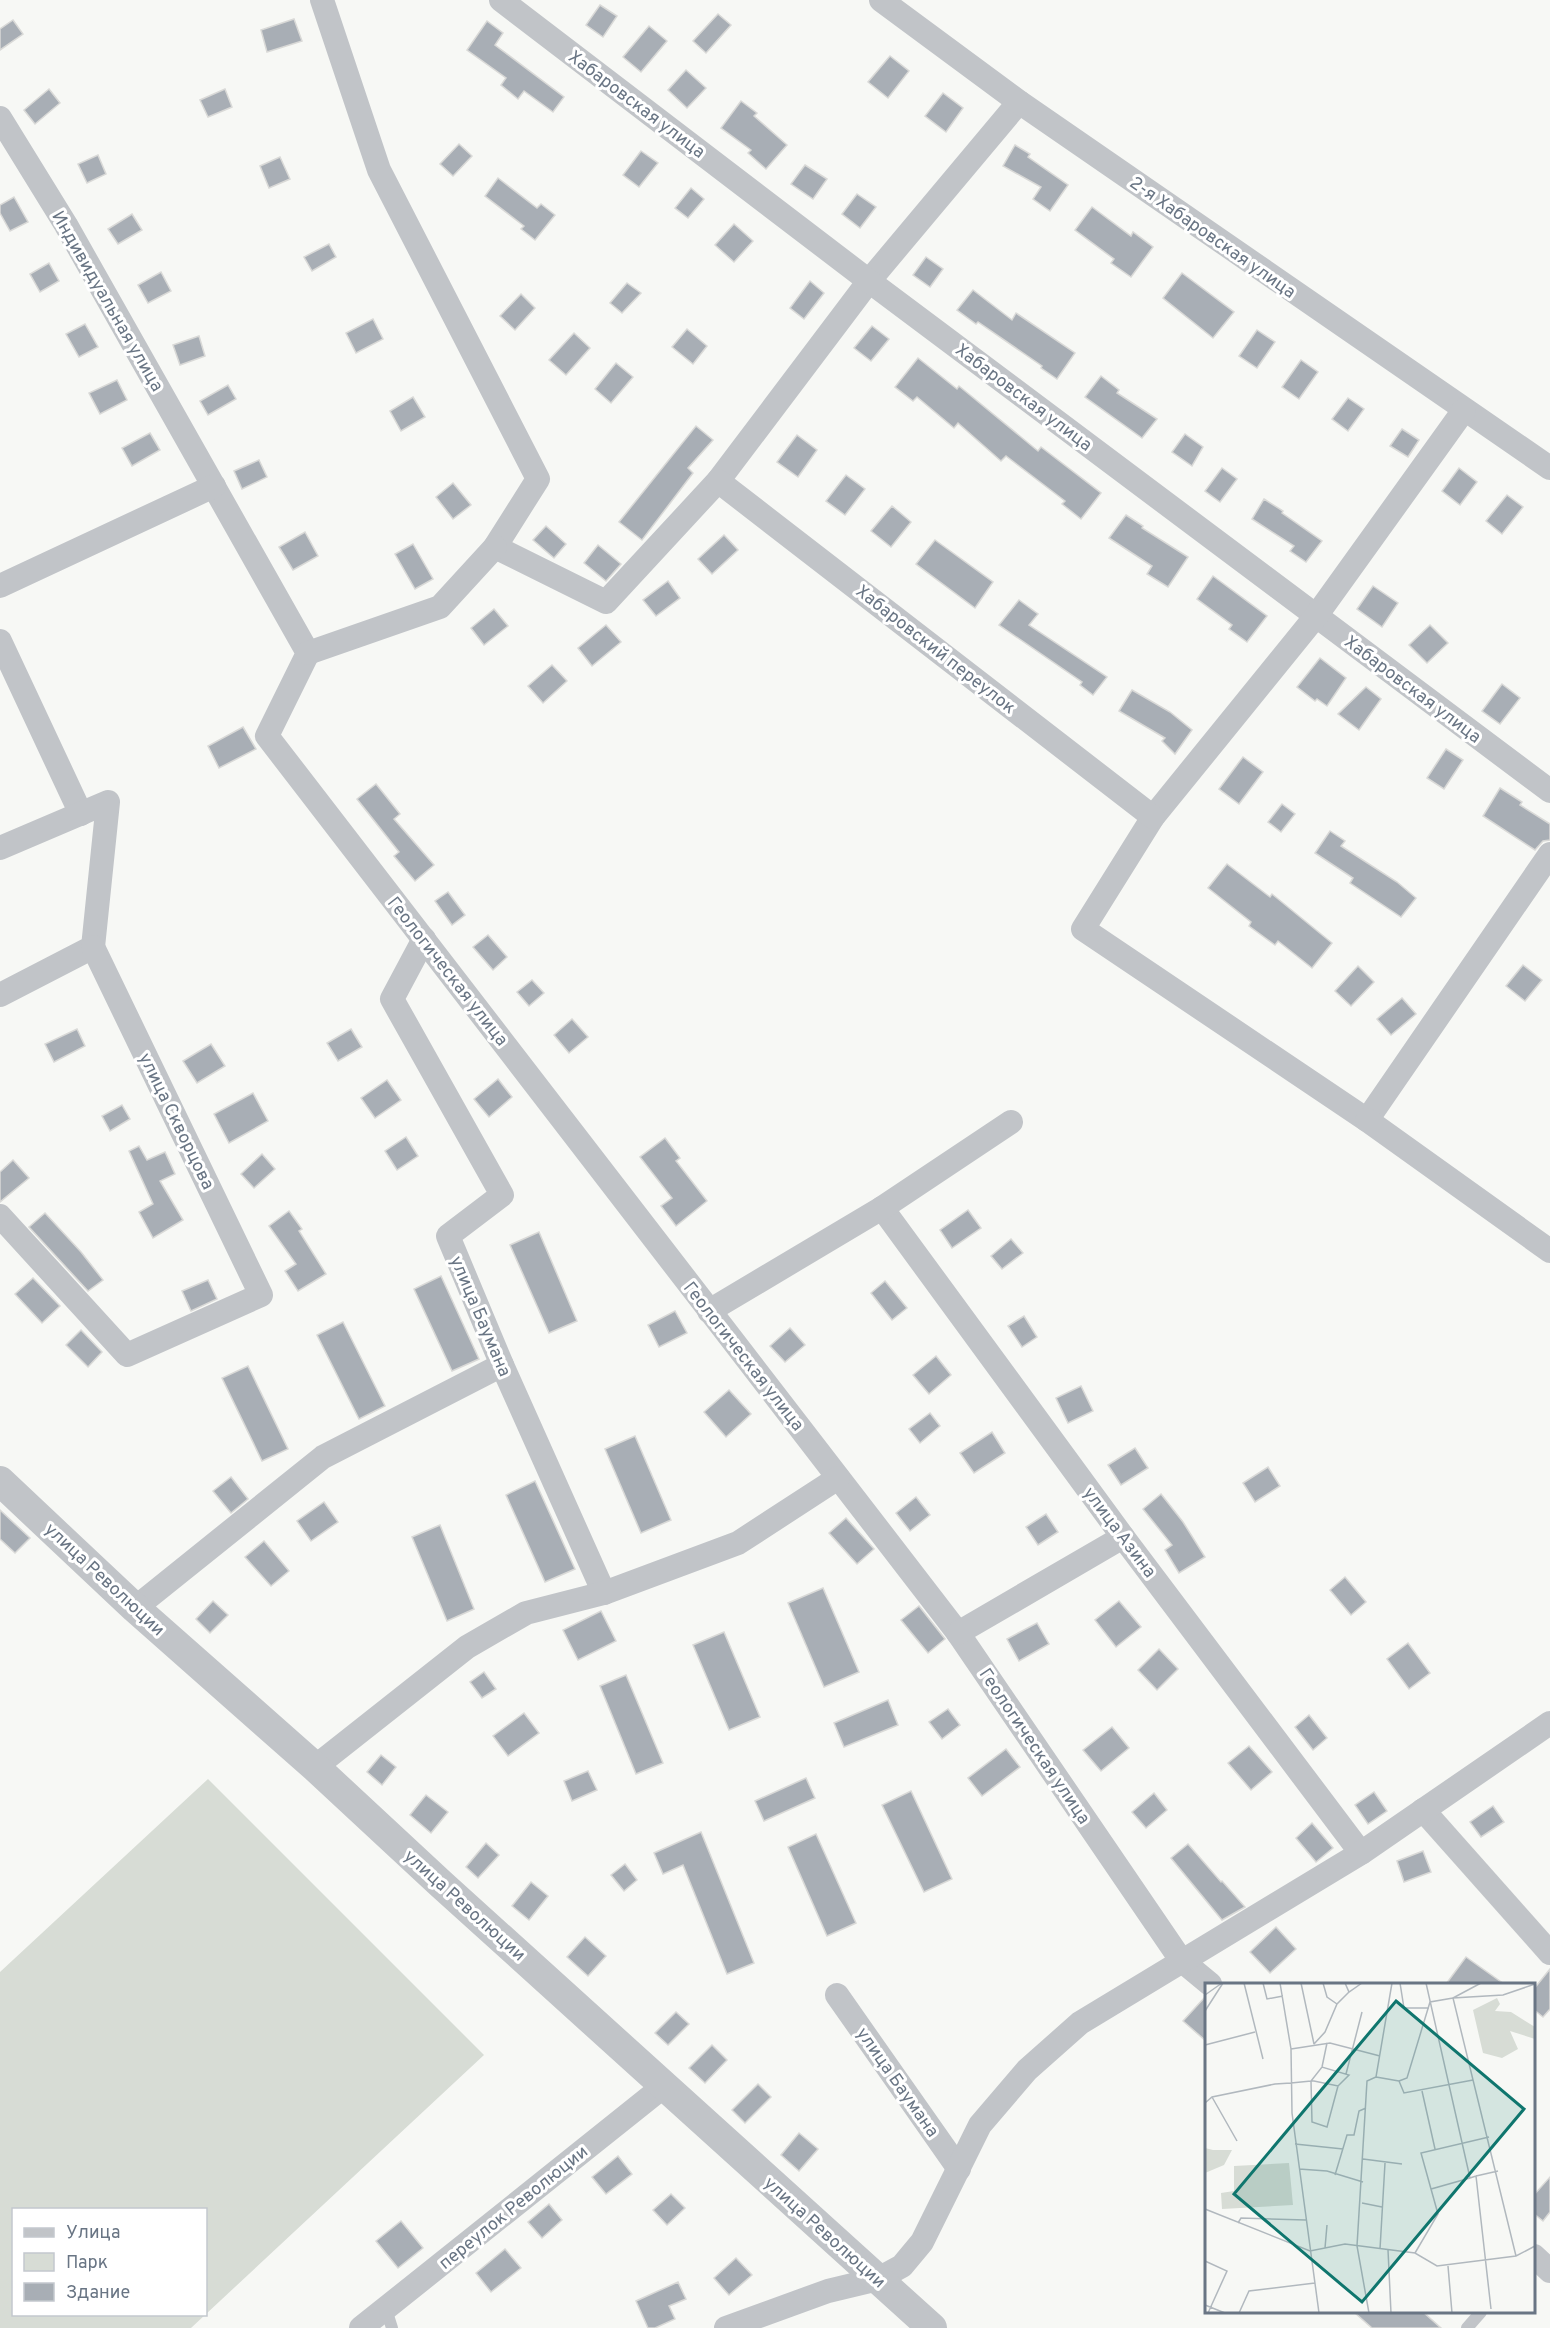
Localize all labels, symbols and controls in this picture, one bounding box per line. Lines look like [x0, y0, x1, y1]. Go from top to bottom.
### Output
street label: Хабаровская улица [563, 46, 709, 164]
street label: 2-я Хабаровская улица [1125, 172, 1300, 304]
street label: Индивидуальная улица [46, 207, 168, 396]
street label: Хабаровская улица [950, 339, 1096, 457]
street label: Хабаровский переулок [851, 581, 1020, 720]
street label: Хабаровская улица [1339, 631, 1485, 749]
street label: Геологическая улица [381, 893, 512, 1051]
street label: улица Скворцова [133, 1049, 219, 1194]
street label: улица Баумана [444, 1253, 515, 1381]
street label: Геологическая улица [677, 1278, 808, 1436]
street label: улица Азина [1077, 1483, 1160, 1583]
street label: улица Революции [39, 1518, 169, 1642]
street label: Геологическая улица [973, 1664, 1095, 1829]
street label: улица Революции [398, 1845, 530, 1967]
inset map [1205, 1983, 1535, 2313]
street label: улица Баумана [850, 2023, 943, 2142]
street label: переулок Революции [435, 2141, 593, 2275]
street label: улица Революции [758, 2172, 890, 2294]
legend [12, 2208, 207, 2316]
text: Улица [66, 2222, 120, 2245]
text: Парк [66, 2252, 108, 2275]
text: Здание [66, 2282, 130, 2305]

